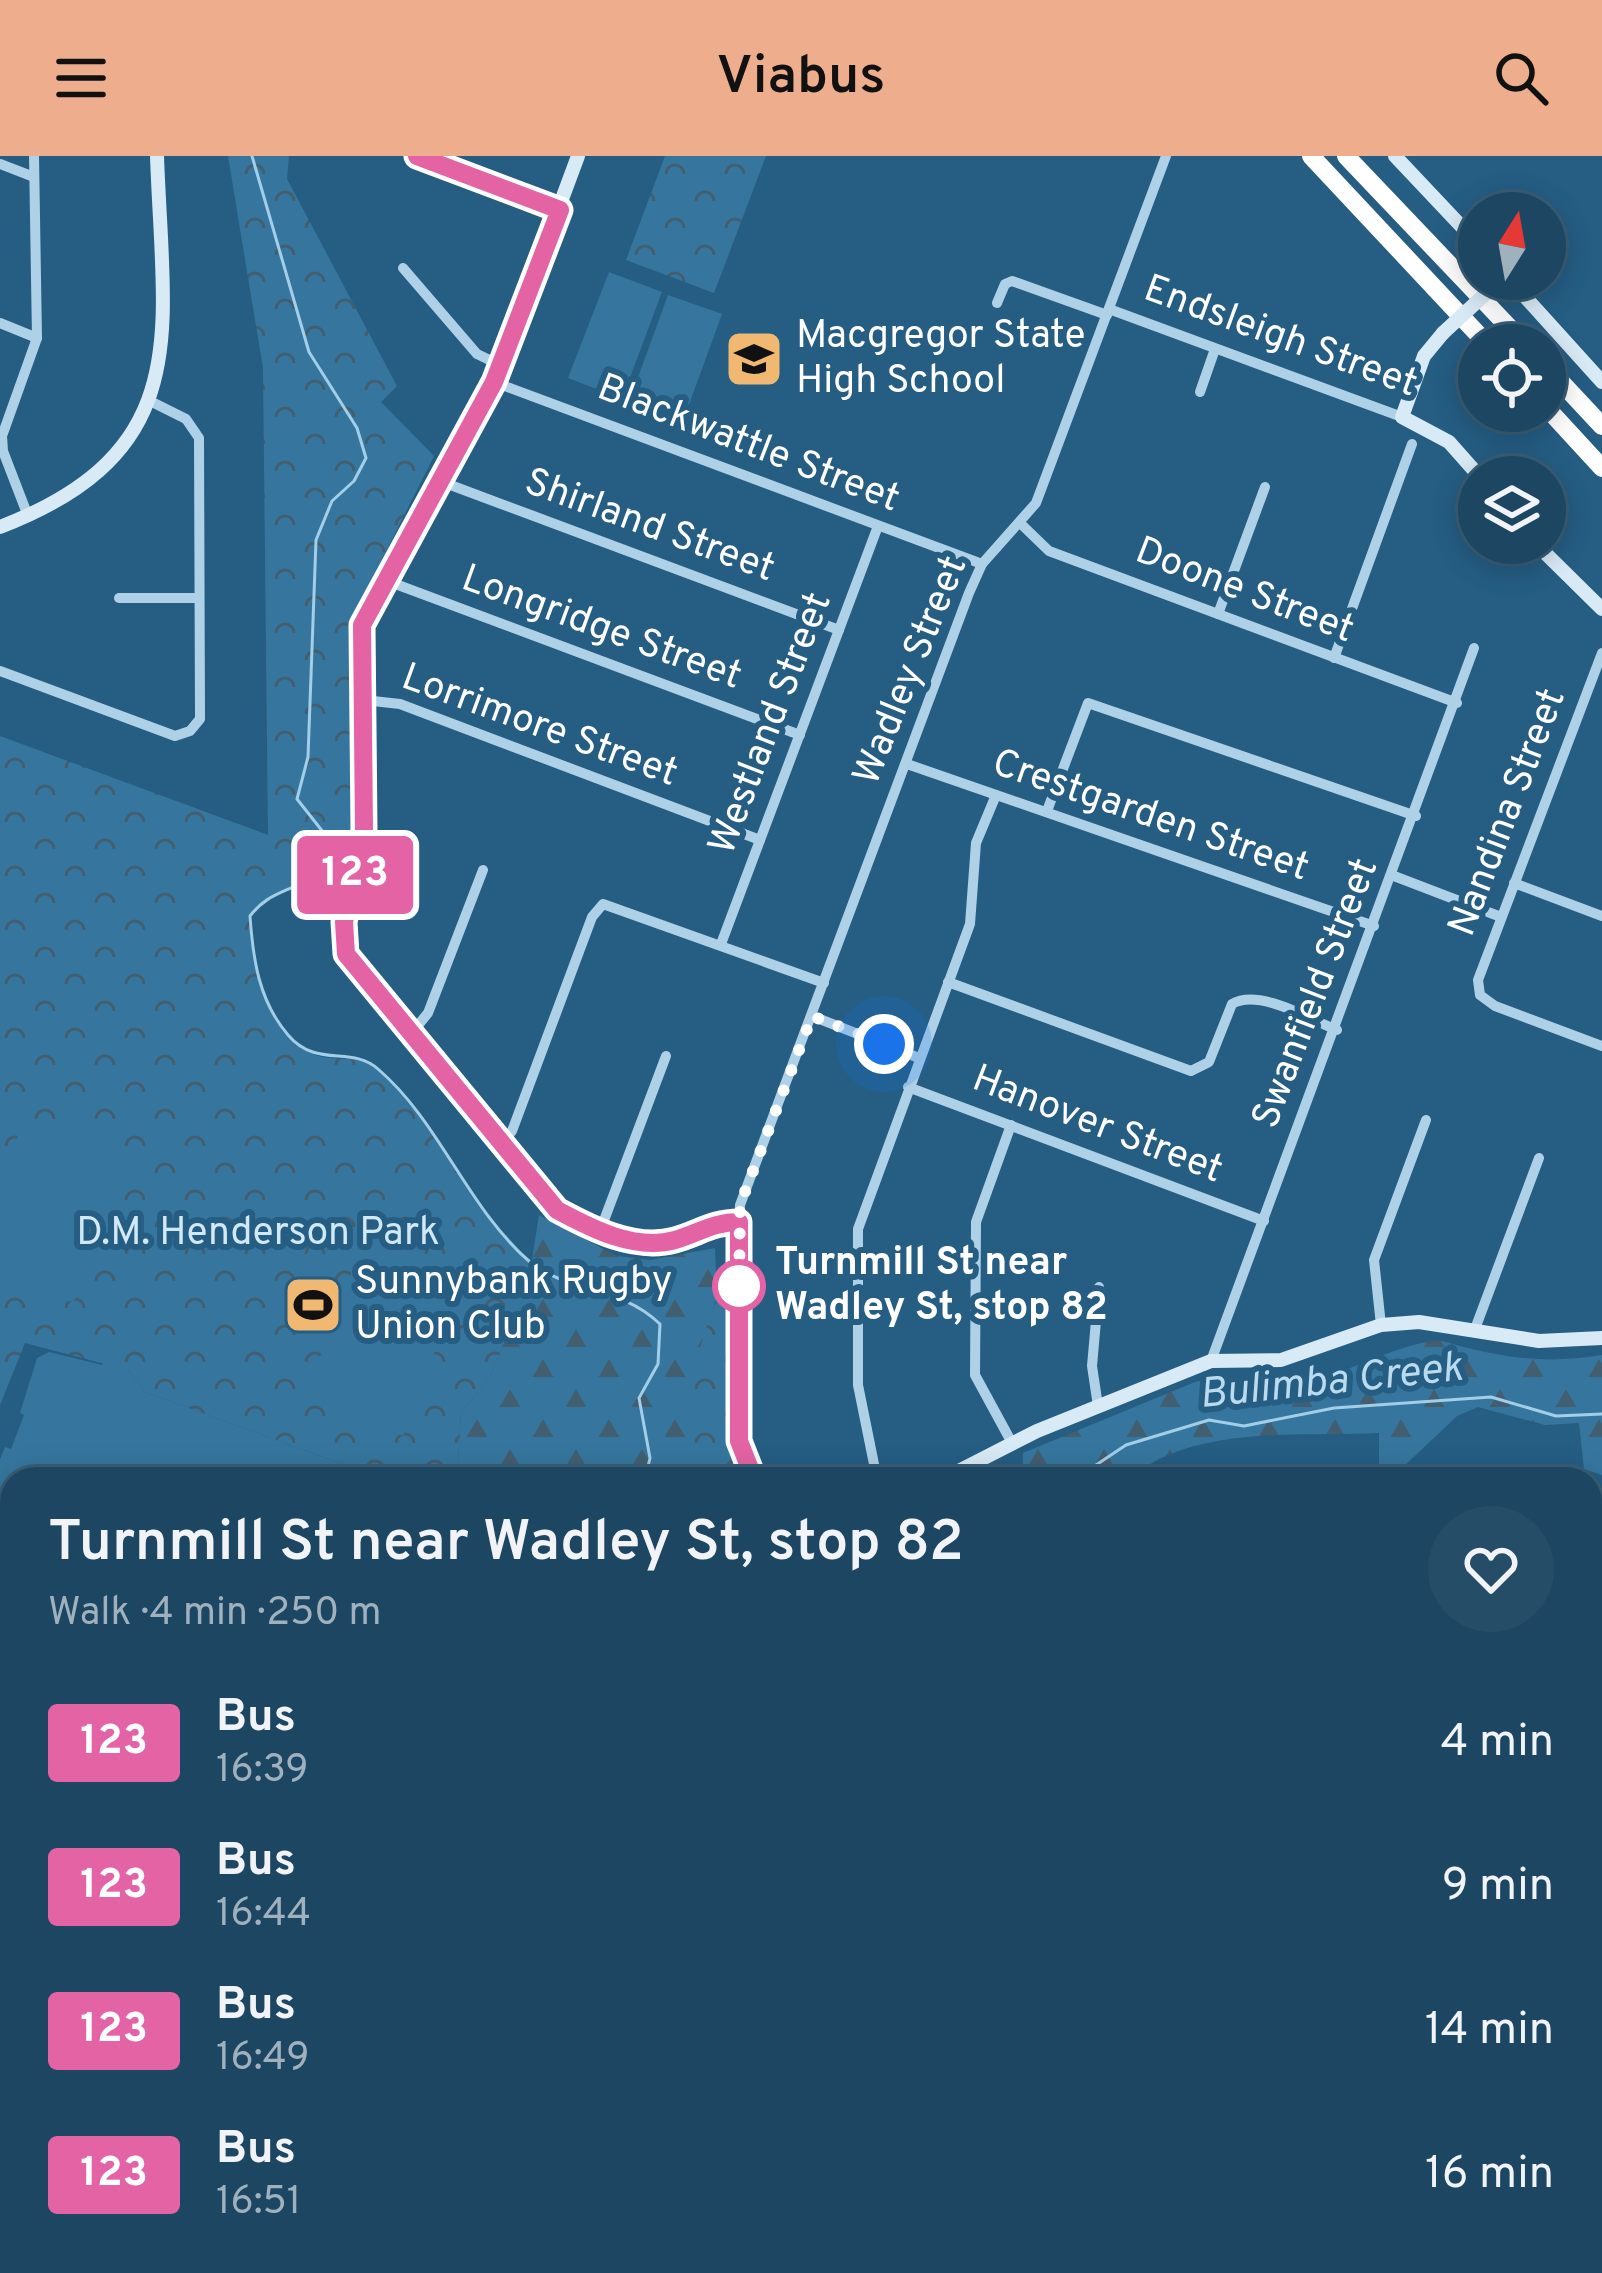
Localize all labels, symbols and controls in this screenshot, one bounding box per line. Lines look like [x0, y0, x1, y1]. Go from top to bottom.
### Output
text: Viabus [716, 44, 886, 113]
icon: menu [48, 45, 114, 111]
icon: search [1488, 45, 1554, 111]
north arrow [1458, 192, 1566, 300]
map controls [1458, 192, 1566, 564]
street label: Endsleigh Street [1137, 266, 1423, 410]
place label: Macgregor State High School [796, 313, 1085, 407]
button: locate [1458, 324, 1566, 432]
school or university icon: Macgregor State High School [723, 328, 785, 390]
street label: Blackwattle Street [590, 365, 906, 525]
button: layers [1458, 456, 1566, 564]
street label: Shirland Street [517, 459, 781, 595]
street label: Doone Street [1128, 528, 1360, 656]
street label: Wadley Street [844, 549, 980, 793]
street label: Longridge Street [454, 556, 748, 702]
street label: Westland Street [700, 586, 844, 862]
street label: Lorrimore Street [394, 654, 684, 800]
street label: Nandina Street [1439, 682, 1579, 944]
street label: Crestgarden Street [985, 740, 1315, 894]
line badge: 123 [286, 836, 424, 914]
text: 123 [321, 848, 389, 901]
street label: Swanfield Street [1243, 852, 1391, 1136]
your location [854, 1014, 914, 1074]
street label: Hanover Street [965, 1056, 1229, 1196]
park label: D.M. Henderson Park [76, 1210, 440, 1259]
place label: Turnmill St near Wadley St, stop 82 [775, 1240, 1108, 1334]
place label: Sunnybank Rugby Union Club [355, 1259, 672, 1353]
marker: Turnmill St near Wadley St, stop 82 [714, 1261, 764, 1311]
sports icon: Sunnybank Rugby Union Club [282, 1274, 344, 1336]
water label: Bulimba Creek [1197, 1343, 1466, 1423]
button: heart [1428, 1506, 1554, 1632]
text: Turnmill St near Wadley St, stop 82 [48, 1509, 964, 1581]
text: Walk · 4 min · 250 m [48, 1590, 381, 1639]
text: Bus [216, 1690, 296, 1747]
text: 4 min [1441, 1715, 1554, 1772]
text: 123 [80, 1716, 148, 1769]
text: 16:39 [216, 1747, 309, 1796]
text: Bus [216, 1834, 296, 1891]
text: 9 min [1442, 1859, 1554, 1916]
text: 123 [80, 1860, 148, 1913]
text: 16:44 [216, 1891, 311, 1940]
text: Bus [216, 1978, 296, 2035]
text: 14 min [1425, 2003, 1554, 2060]
text: 123 [80, 2004, 148, 2057]
text: 16:49 [216, 2035, 310, 2084]
text: Bus [216, 2122, 296, 2179]
text: 16 min [1425, 2147, 1554, 2204]
text: 123 [80, 2148, 148, 2201]
text: 16:51 [216, 2179, 301, 2228]

